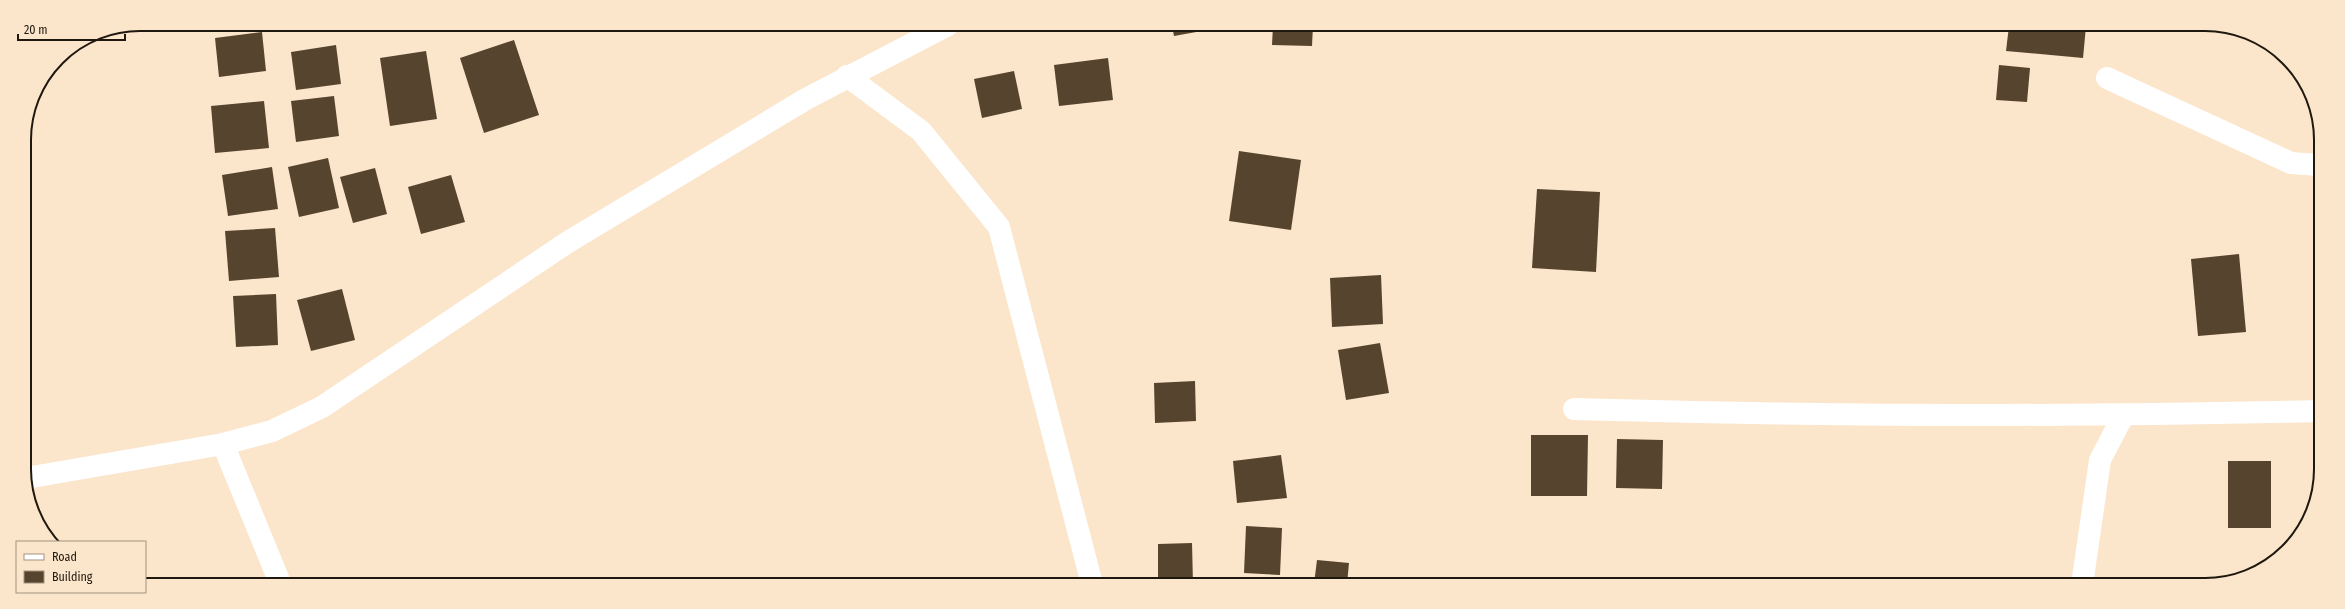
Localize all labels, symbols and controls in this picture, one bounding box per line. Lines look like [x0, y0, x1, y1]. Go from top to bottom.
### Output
scale bar [18, 16, 125, 42]
text: 20 m [24, 23, 48, 37]
legend [16, 541, 146, 593]
text: Road [52, 550, 77, 564]
text: Building [52, 570, 93, 584]

